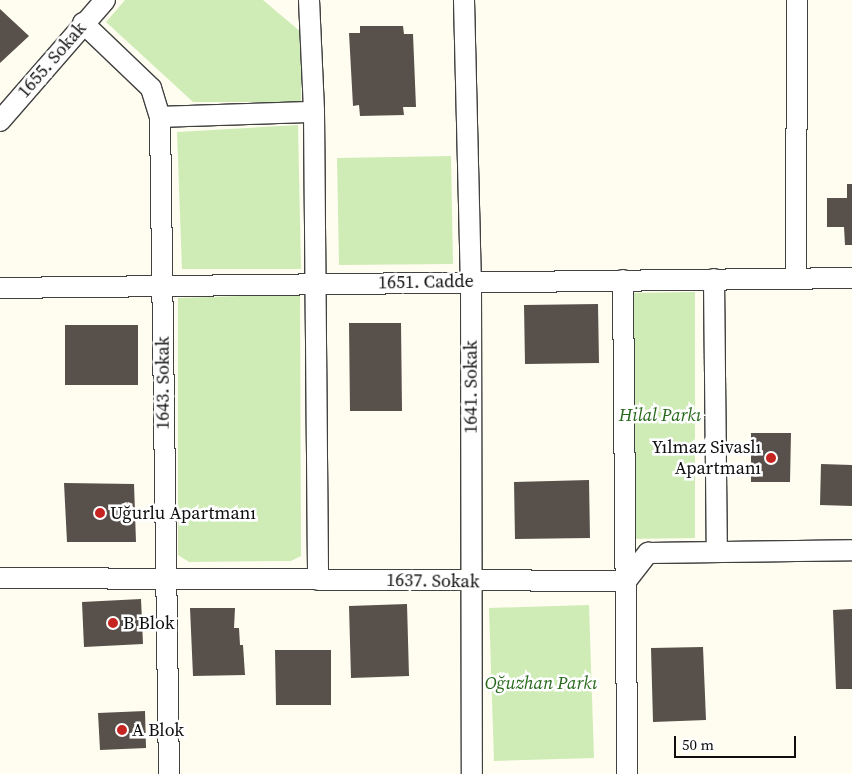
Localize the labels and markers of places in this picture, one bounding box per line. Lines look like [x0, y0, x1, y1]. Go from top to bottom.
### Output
place label: Yılmaz Sivaslı Apartmanı [652, 437, 761, 479]
marker: Yılmaz Sivaslı Apartmanı [765, 452, 777, 464]
place label: Uğurlu Apartmanı [110, 502, 256, 524]
marker: Uğurlu Apartmanı [94, 507, 106, 519]
place label: B Blok [123, 612, 175, 634]
marker: B Blok [107, 617, 119, 629]
place label: A Blok [132, 719, 184, 741]
marker: A Blok [116, 724, 128, 736]

